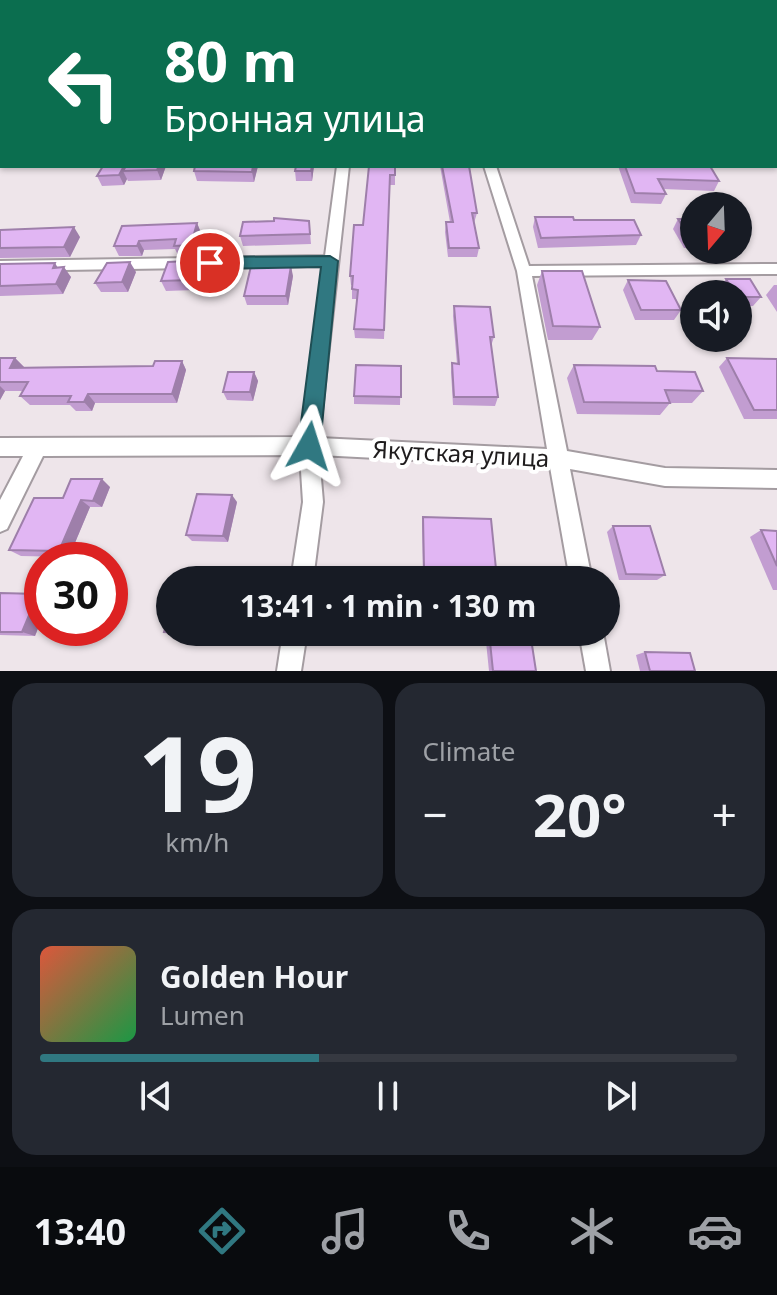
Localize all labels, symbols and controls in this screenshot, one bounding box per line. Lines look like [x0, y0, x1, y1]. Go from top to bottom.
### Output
text: 80 m [164, 22, 297, 98]
icon: left [32, 32, 136, 136]
text: Бронная улица [164, 94, 426, 143]
north arrow [680, 192, 752, 264]
map controls [680, 192, 752, 352]
pin [176, 229, 244, 297]
icon: arrive [188, 241, 232, 285]
button: sound [680, 280, 752, 352]
position arrow [267, 404, 351, 488]
street label: Якутская улица [372, 432, 550, 474]
speed limit sign: 30 [24, 542, 128, 646]
text: 13:41 · 1 min · 130 m [240, 585, 536, 626]
text: 19 [138, 701, 257, 842]
text: Climate [423, 733, 515, 769]
text: 20° [533, 773, 627, 855]
text: − [423, 784, 448, 844]
text: + [712, 784, 737, 844]
text: km/h [165, 824, 229, 860]
text: Golden Hour [160, 956, 348, 997]
text: Lumen [160, 997, 245, 1033]
icon: previous [134, 1074, 178, 1118]
icon: pause [366, 1074, 410, 1118]
icon: next [599, 1074, 643, 1118]
icon: directions [194, 1203, 250, 1259]
icon: music [317, 1203, 373, 1259]
icon: phone [440, 1203, 496, 1259]
icon: climate [564, 1203, 620, 1259]
icon: car [687, 1203, 743, 1259]
text: 13:40 [34, 1207, 126, 1256]

